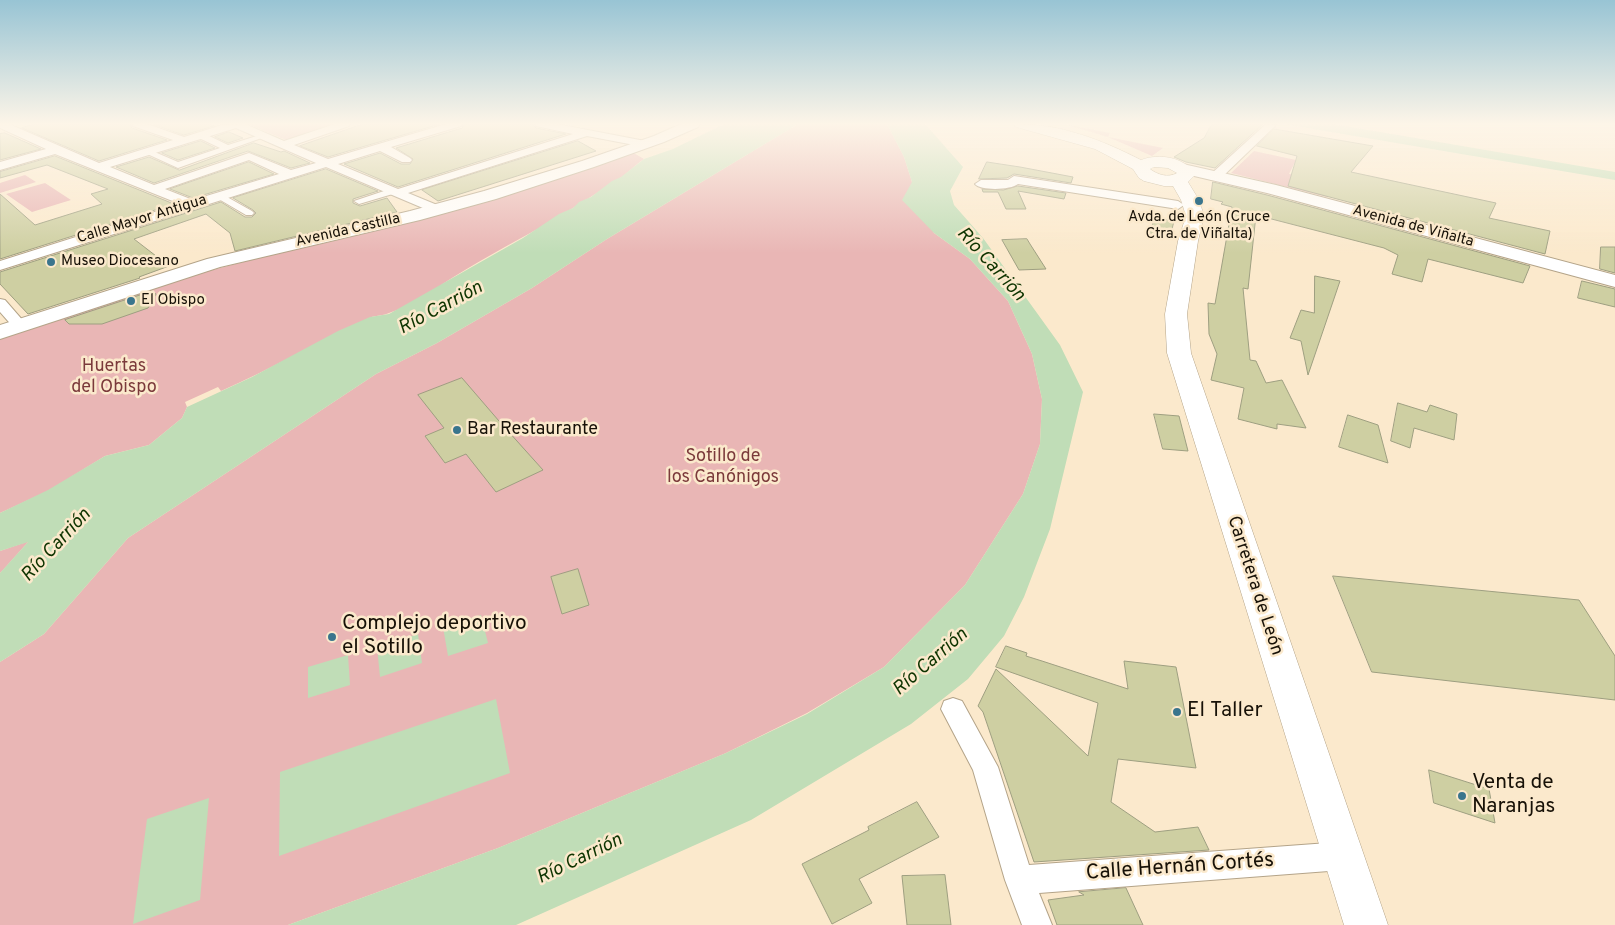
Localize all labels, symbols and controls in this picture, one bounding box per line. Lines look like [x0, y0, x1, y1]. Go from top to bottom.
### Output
street label: Calle Mayor Antigua [75, 192, 209, 248]
marker: Avda. de León (Cruce Ctra. de Viñalta) [1193, 195, 1205, 207]
street label: Avenida de Viñalta [1350, 202, 1476, 252]
place label: Avda. de León (Cruce Ctra. de Viñalta) [1128, 209, 1270, 244]
street label: Avenida Castilla [294, 210, 402, 252]
water label: Río Carrión [951, 223, 1029, 307]
place label: Museo Diocesano [61, 253, 179, 271]
marker: Museo Diocesano [45, 256, 57, 268]
water label: Río Carrión [395, 277, 487, 341]
place label: El Obispo [141, 292, 205, 310]
marker: El Obispo [125, 295, 137, 307]
park label: Huertas del Obispo [71, 356, 157, 398]
place label: Bar Restaurante [467, 419, 598, 441]
marker: Bar Restaurante [451, 424, 463, 436]
park label: Sotillo de los Canónigos [667, 446, 779, 488]
water label: Río Carrión [17, 505, 97, 587]
street label: Carretera de León [1221, 514, 1287, 658]
place label: Complejo deportivo el Sotillo [342, 612, 527, 662]
water label: Río Carrión [889, 624, 973, 702]
marker: Complejo deportivo el Sotillo [326, 631, 338, 643]
place label: El Taller [1187, 699, 1263, 725]
marker: El Taller [1171, 706, 1183, 718]
place label: Venta de Naranjas [1472, 771, 1555, 821]
marker: Venta de Naranjas [1456, 790, 1468, 802]
water label: Río Carrión [534, 830, 626, 890]
street label: Calle Hernán Cortés [1085, 849, 1275, 887]

